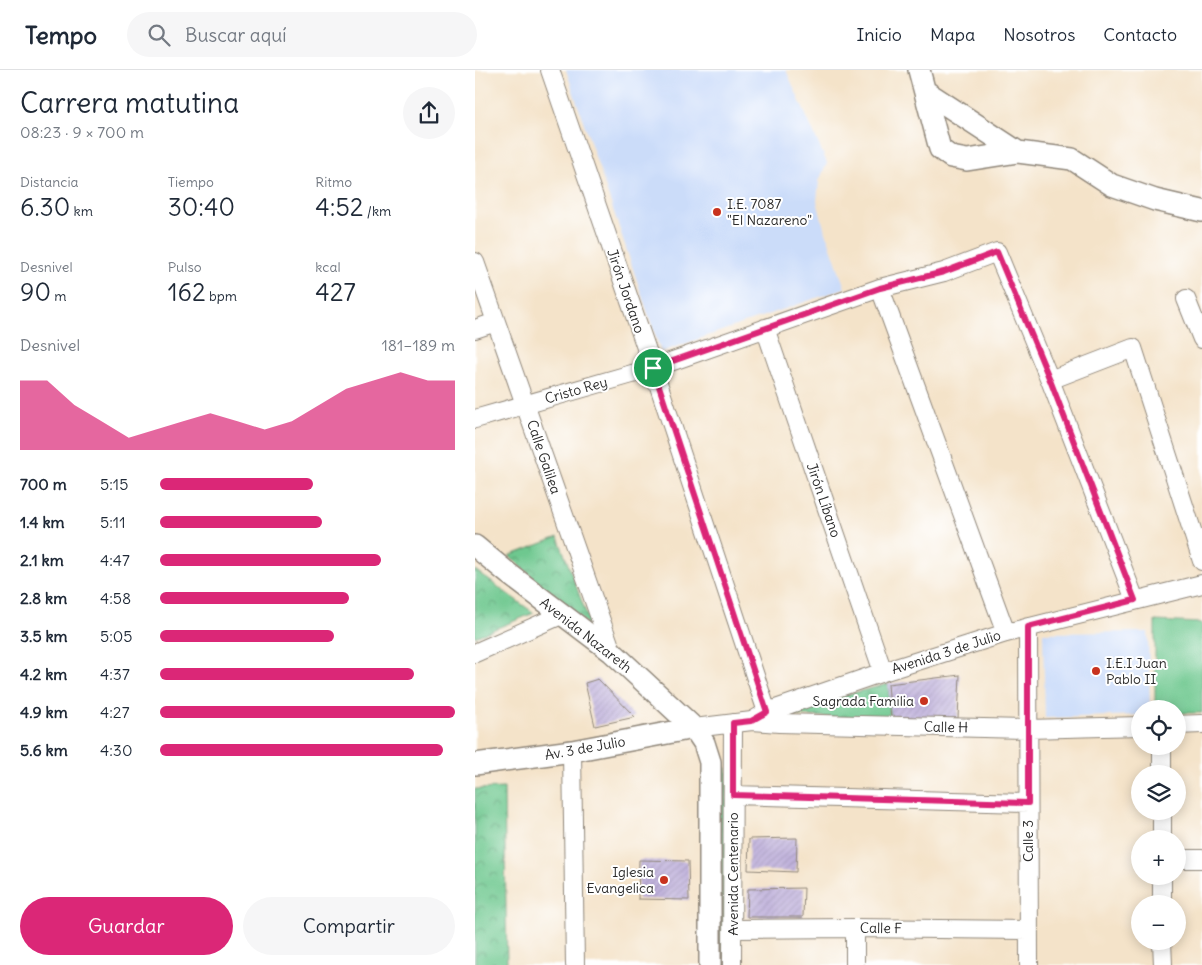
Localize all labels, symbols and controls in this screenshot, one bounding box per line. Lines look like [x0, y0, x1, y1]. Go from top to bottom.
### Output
search box [127, 12, 477, 57]
text: Tempo [25, 20, 97, 50]
icon: search [145, 21, 173, 49]
text: Buscar aquí [185, 23, 287, 47]
text: Inicio [856, 23, 902, 46]
text: Mapa [930, 23, 975, 46]
text: Nosotros [1003, 23, 1075, 46]
text: Contacto [1103, 23, 1177, 46]
text: Carrera matutina [20, 85, 239, 121]
button: share [403, 87, 455, 139]
text: 08:23 · 9 × 700 m [20, 122, 144, 142]
text: Distancia [20, 173, 79, 191]
text: Tiempo [168, 173, 214, 191]
text: Ritmo [315, 173, 352, 191]
text: 6.30 [20, 191, 70, 223]
text: 30:40 [168, 191, 235, 223]
text: 4:52 [315, 191, 364, 223]
place label: I.E. 7087 "El Nazareno" [727, 195, 812, 229]
text: km [70, 202, 93, 220]
text: /km [364, 202, 391, 220]
marker: I.E. 7087 "El Nazareno" [711, 206, 723, 218]
street label: Jirón Jordano [603, 246, 649, 336]
text: Desnivel [20, 258, 73, 276]
text: Pulso [168, 258, 202, 276]
text: kcal [315, 258, 341, 276]
text: 90 [20, 276, 51, 308]
text: 162 [168, 276, 206, 308]
text: 427 [315, 276, 356, 308]
text: m [51, 287, 66, 305]
text: bpm [206, 287, 237, 305]
text: Desnivel [20, 335, 80, 355]
text: 181–189 m [381, 335, 455, 355]
pin [632, 347, 674, 389]
icon: arrive [639, 354, 667, 382]
street label: Cristo Rey [543, 372, 609, 408]
street label: Calle Galilea [523, 418, 565, 496]
street label: Jirón Líbano [803, 460, 845, 540]
text: 700 m [20, 474, 67, 494]
text: 5:15 [100, 474, 128, 494]
text: 1.4 km [20, 512, 65, 532]
text: 5:11 [100, 512, 126, 532]
text: 2.1 km [20, 550, 64, 570]
text: 4:47 [100, 550, 130, 570]
text: 2.8 km [20, 588, 67, 608]
text: 4:58 [100, 588, 131, 608]
street label: Avenida Nazareth [536, 593, 636, 677]
text: 3.5 km [20, 626, 68, 646]
text: 5:05 [100, 626, 133, 646]
street label: Avenida 3 de Julio [889, 626, 1003, 678]
place label: I.E.I Juan Pablo II [1106, 654, 1167, 688]
text: 4.2 km [20, 664, 67, 684]
text: 4:37 [100, 664, 130, 684]
marker: I.E.I Juan Pablo II [1090, 665, 1102, 677]
place label: Sagrada Familia [812, 692, 914, 710]
marker: Sagrada Familia [918, 695, 930, 707]
map controls [1131, 700, 1186, 950]
button: locate [1131, 700, 1186, 755]
text: 4.9 km [20, 702, 68, 722]
text: 4:27 [100, 702, 129, 722]
street label: Calle H [924, 718, 968, 736]
street label: Av. 3 de Julio [543, 732, 627, 764]
text: 5.6 km [20, 740, 68, 760]
text: 4:30 [100, 740, 132, 760]
button: layers [1131, 765, 1186, 820]
street label: Avenida Centenario [724, 812, 742, 936]
street label: Calle 3 [1019, 820, 1037, 862]
button: + [1131, 830, 1186, 885]
place label: Iglesia Evangelica [586, 863, 654, 897]
marker: Iglesia Evangelica [658, 874, 670, 886]
button: − [1131, 895, 1186, 950]
button: Guardar [20, 897, 233, 955]
button: Compartir [243, 897, 455, 955]
street label: Calle F [860, 919, 902, 937]

